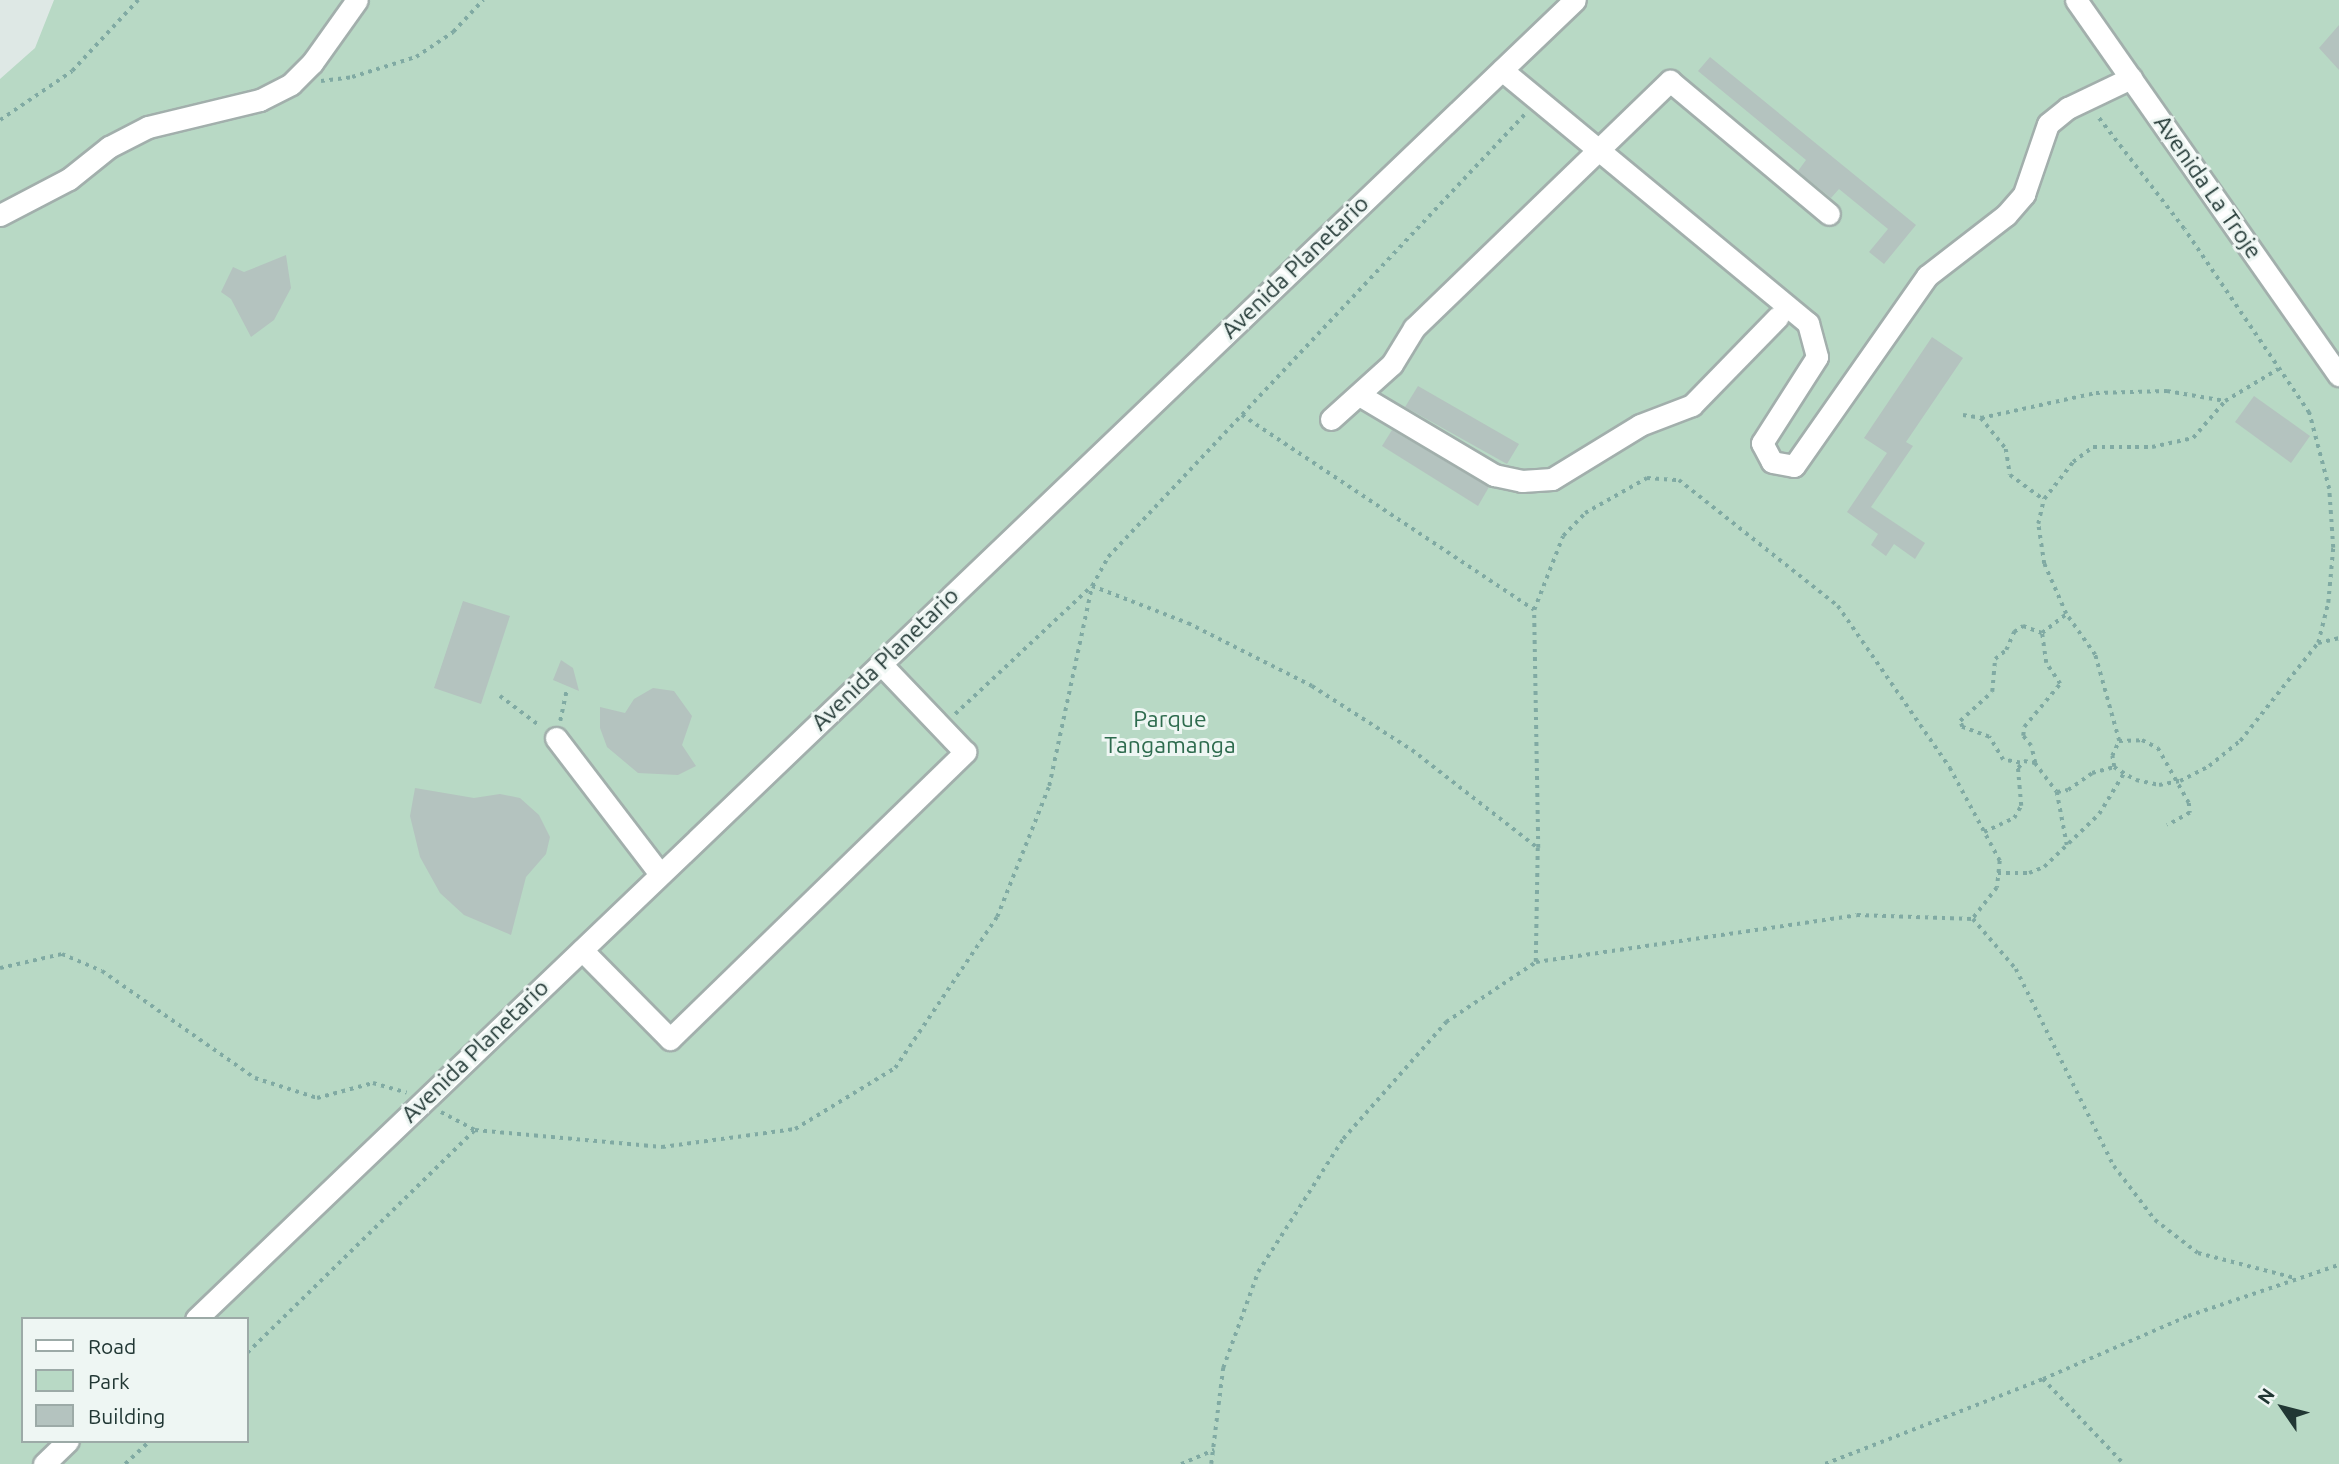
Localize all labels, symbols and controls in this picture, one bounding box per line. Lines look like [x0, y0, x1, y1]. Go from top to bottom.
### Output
street label: Avenida La Troje [2148, 110, 2268, 264]
street label: Avenida Planetario [1216, 190, 1374, 344]
street label: Avenida Planetario [806, 582, 964, 736]
park label: Parque Tangamanga [1104, 705, 1236, 759]
street label: Avenida Planetario [396, 974, 554, 1128]
legend [21, 1317, 248, 1443]
text: Road [88, 1334, 136, 1358]
text: Park [88, 1369, 130, 1393]
north arrow [2248, 1373, 2318, 1443]
text: N [2253, 1384, 2279, 1408]
text: Building [88, 1404, 165, 1428]

